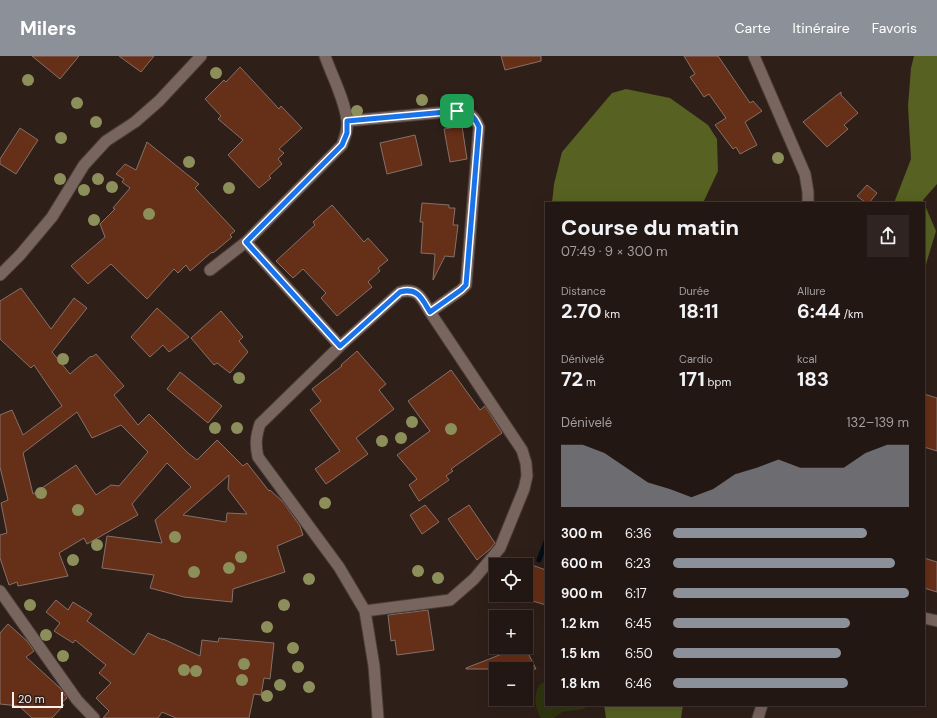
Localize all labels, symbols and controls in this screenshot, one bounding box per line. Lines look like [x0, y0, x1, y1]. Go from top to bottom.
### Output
text: Milers [20, 16, 76, 41]
text: Carte [735, 19, 771, 37]
text: Itinéraire [793, 19, 850, 37]
text: Favoris [872, 19, 917, 37]
pin [440, 94, 474, 128]
icon: arrive [446, 100, 468, 122]
text: Course du matin [561, 213, 739, 242]
button: share [867, 215, 909, 257]
text: 07:49 · 9 × 300 m [561, 243, 668, 260]
text: Distance [561, 284, 606, 298]
text: Durée [679, 284, 709, 298]
text: Allure [797, 284, 826, 298]
text: 2.70 [561, 298, 602, 324]
text: 18:11 [679, 298, 719, 324]
text: 6:44 [797, 298, 841, 324]
text: km [602, 307, 620, 321]
text: /km [841, 307, 863, 321]
text: Dénivelé [561, 352, 604, 366]
text: Cardio [679, 352, 713, 366]
text: kcal [797, 352, 817, 366]
text: 72 [561, 366, 583, 392]
text: 171 [679, 366, 705, 392]
text: 183 [797, 366, 829, 392]
text: m [583, 375, 596, 389]
text: bpm [705, 375, 731, 389]
text: Dénivelé [561, 414, 612, 431]
text: 132–139 m [847, 414, 909, 431]
text: 300 m [561, 525, 602, 542]
text: 6:36 [625, 525, 652, 542]
text: 600 m [561, 555, 603, 572]
text: 6:23 [625, 555, 651, 572]
map controls [489, 558, 533, 706]
button: locate [489, 558, 533, 602]
text: 900 m [561, 585, 603, 602]
text: 6:17 [625, 585, 647, 602]
button: + [489, 610, 533, 654]
text: 1.2 km [561, 615, 599, 632]
text: 6:45 [625, 615, 652, 632]
text: 1.5 km [561, 645, 600, 662]
text: 6:50 [625, 645, 653, 662]
button: − [489, 662, 533, 706]
text: 1.8 km [561, 675, 600, 692]
text: 6:46 [625, 675, 652, 692]
scale bar [12, 690, 63, 709]
text: 20 m [18, 692, 44, 706]

